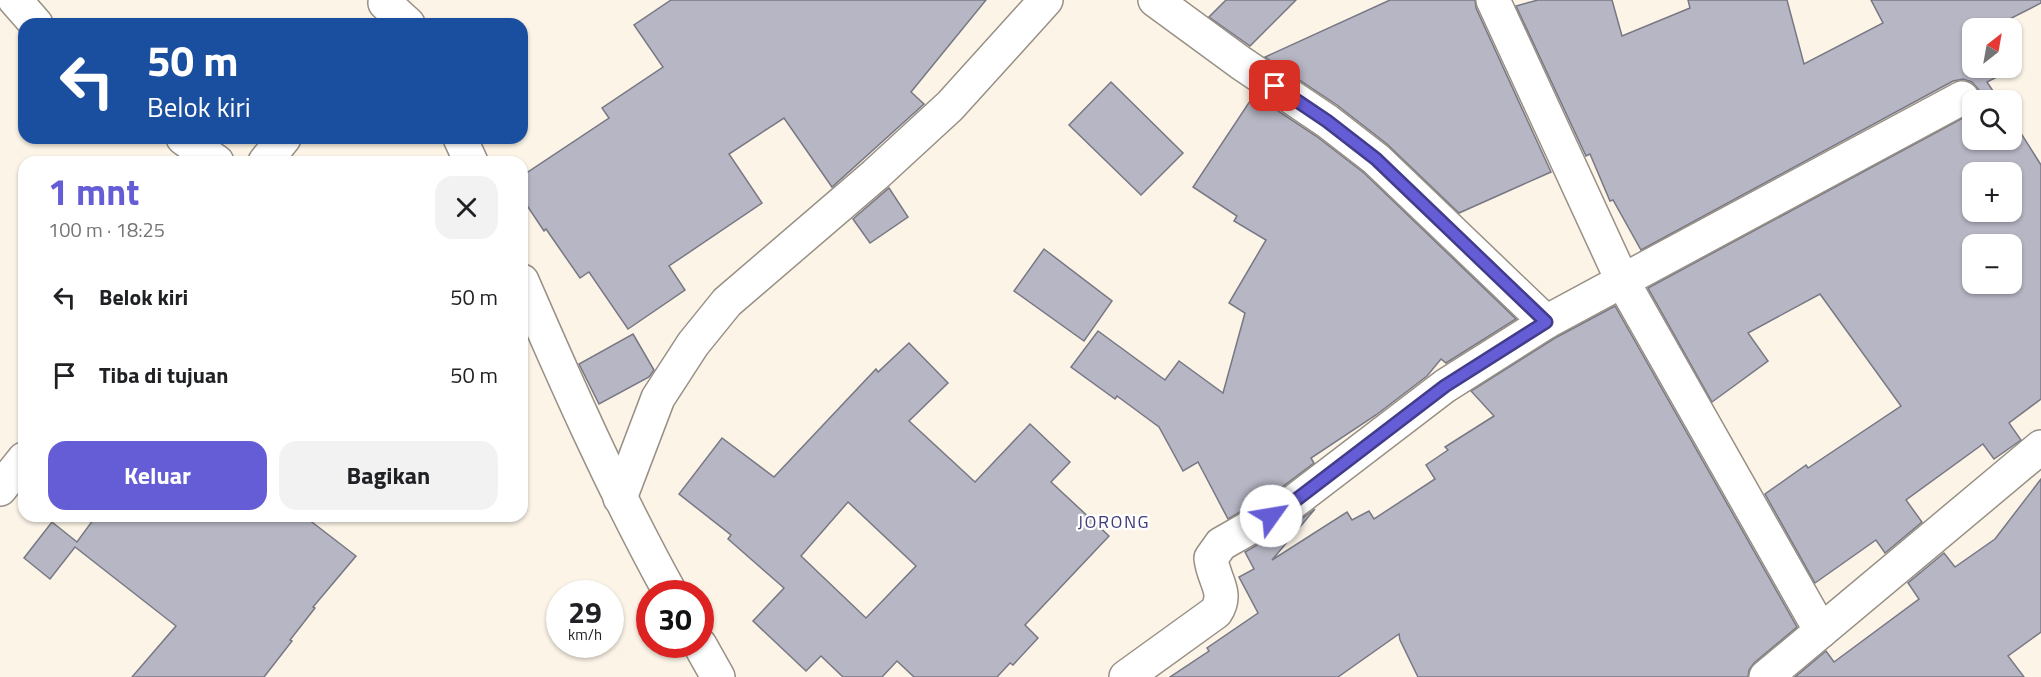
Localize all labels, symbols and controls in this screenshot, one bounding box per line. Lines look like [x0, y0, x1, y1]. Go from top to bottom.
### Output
north arrow [1962, 18, 2022, 78]
map controls [1962, 18, 2022, 294]
text: 50 m [147, 28, 239, 92]
icon: left [48, 42, 126, 120]
pin [1249, 60, 1300, 111]
icon: arrive [1258, 69, 1291, 102]
text: Belok kiri [147, 86, 251, 127]
button: search [1962, 90, 2022, 150]
button: + [1962, 162, 2022, 222]
text: 1 mnt [48, 164, 139, 219]
button: close [435, 176, 498, 239]
text: 100 m · 18:25 [48, 214, 165, 245]
button: − [1962, 234, 2022, 294]
text: Belok kiri [99, 280, 188, 314]
text: 50 m [450, 280, 498, 314]
icon: left [48, 281, 81, 314]
text: Tiba di tujuan [99, 358, 228, 392]
text: 50 m [450, 358, 498, 392]
icon: arrive [48, 359, 81, 392]
button: Keluar [48, 441, 267, 510]
button: Bagikan [279, 441, 498, 510]
position arrow [1239, 484, 1303, 548]
district label: JORONG [1078, 508, 1150, 535]
speed limit sign: 30 [636, 580, 714, 658]
text: 29 [568, 589, 602, 635]
text: km/h [568, 623, 602, 646]

